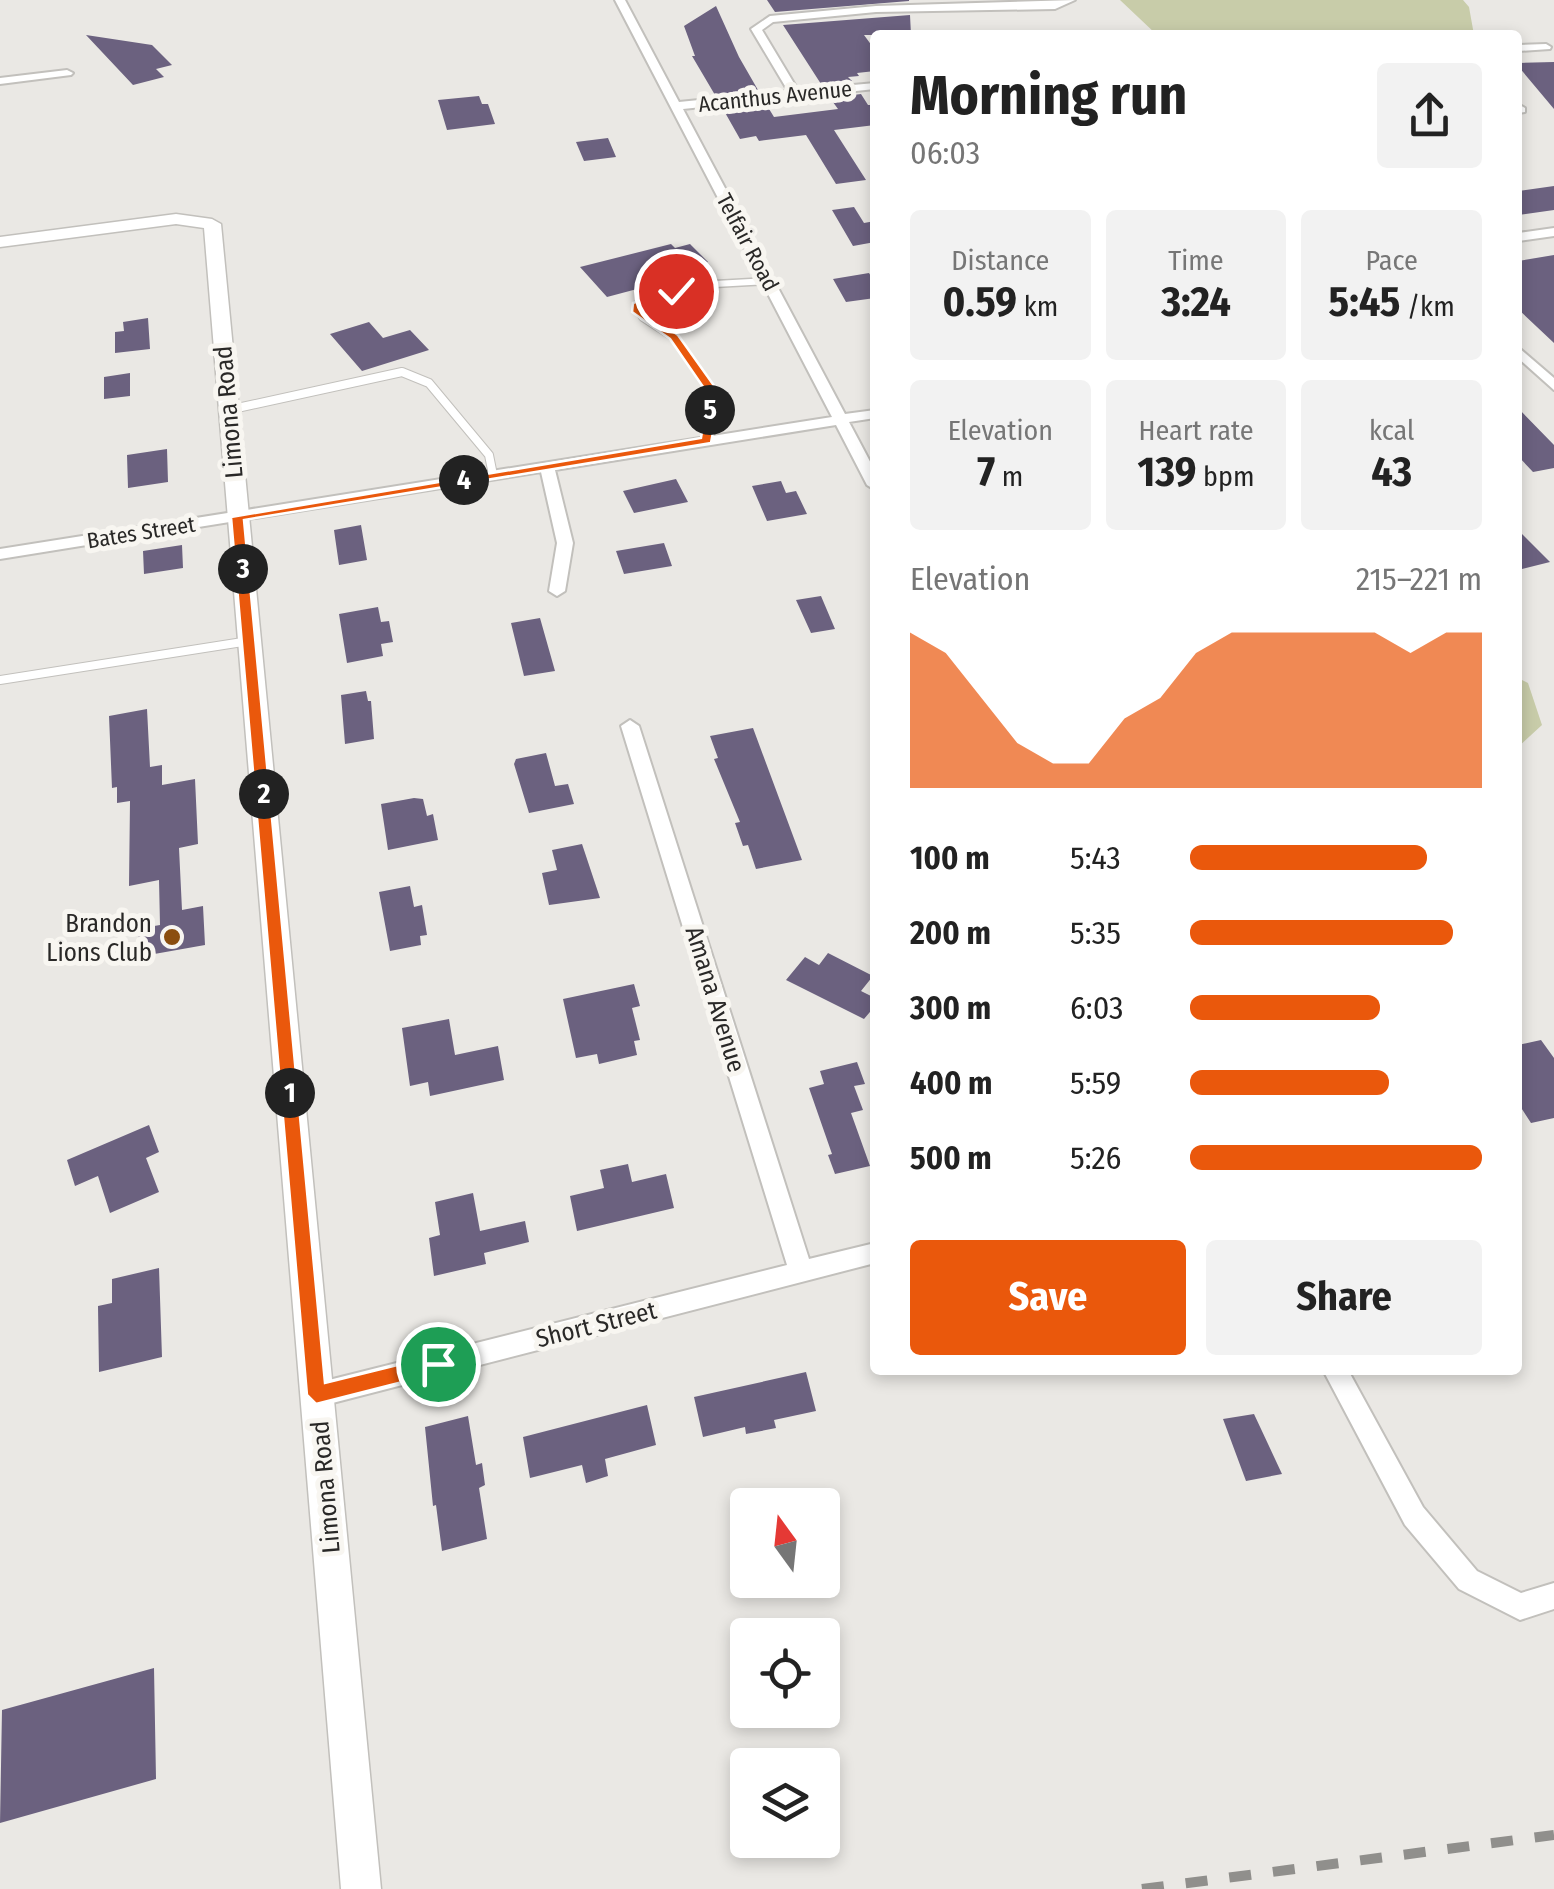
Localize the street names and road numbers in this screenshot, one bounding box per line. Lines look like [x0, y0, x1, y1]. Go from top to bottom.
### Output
street label: Acanthus Avenue [697, 75, 853, 118]
street label: Telfair Road [711, 189, 785, 296]
street label: Limona Road [208, 344, 250, 479]
street label: Bates Street [85, 510, 198, 554]
street label: Amana Avenue [679, 923, 751, 1076]
street label: Short Street [533, 1295, 660, 1354]
street label: Limona Road [305, 1419, 347, 1554]

